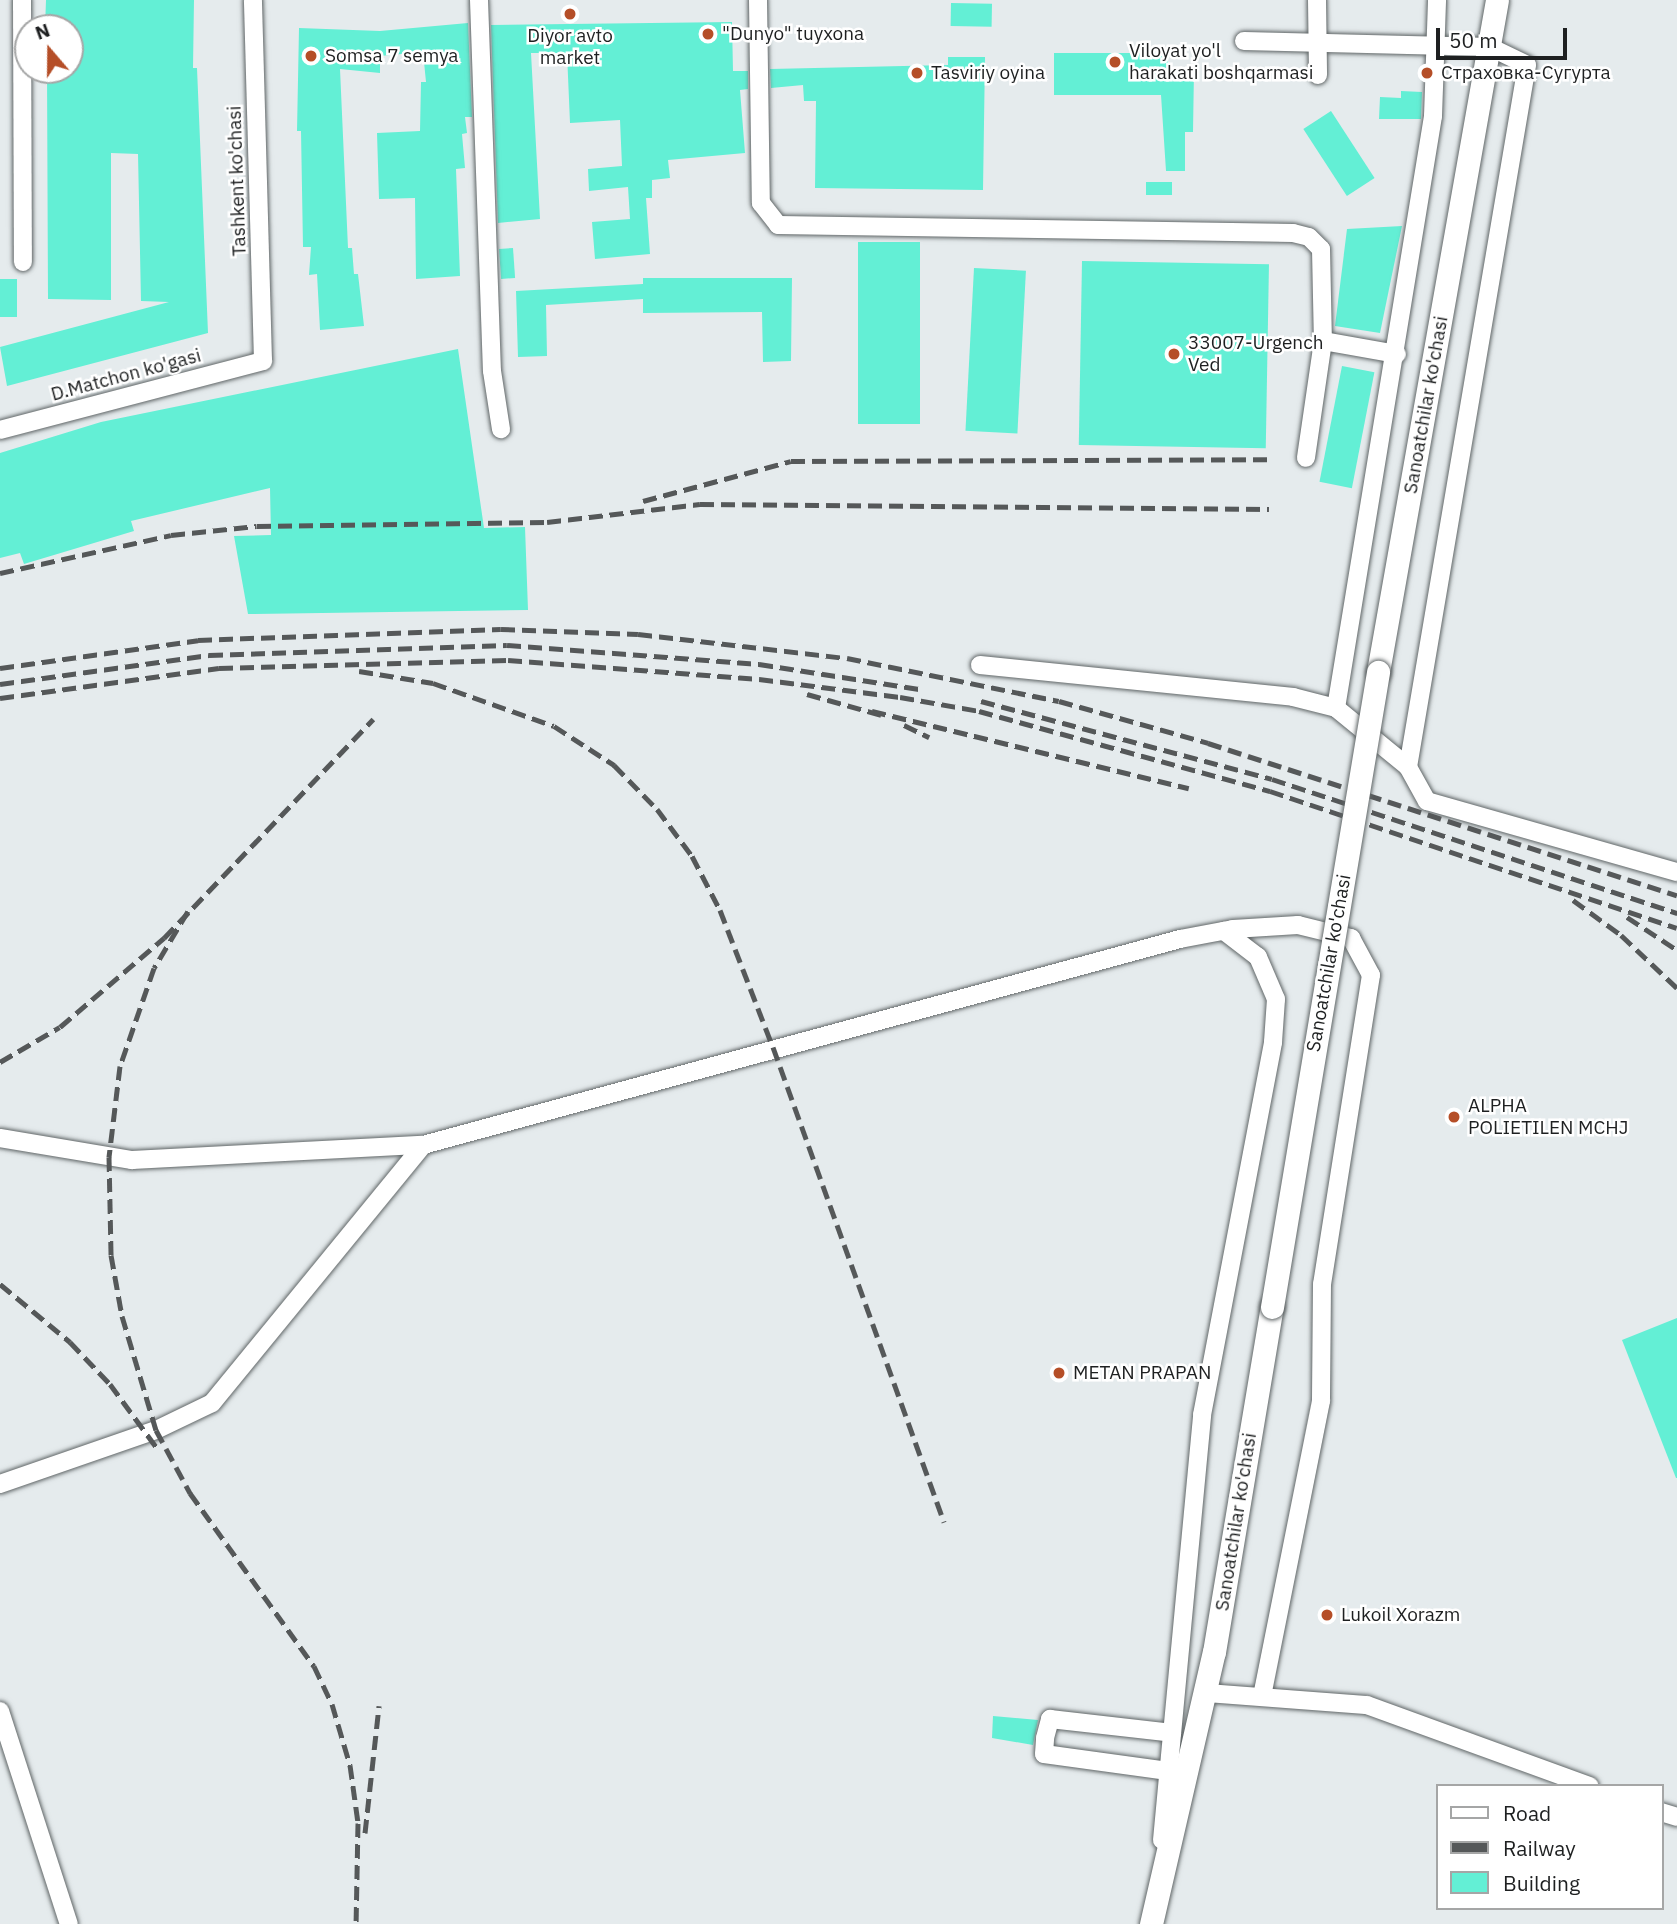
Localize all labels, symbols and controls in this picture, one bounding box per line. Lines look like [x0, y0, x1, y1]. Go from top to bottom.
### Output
marker: Diyor avto market [562, 6, 578, 22]
north arrow [14, 14, 84, 84]
scale bar [1439, 14, 1570, 58]
text: N [32, 18, 53, 45]
place label: "Dunyo" tuyxona [722, 23, 864, 45]
place label: Diyor avto market [527, 25, 613, 69]
marker: "Dunyo" tuyxona [700, 26, 716, 42]
text: 50 m [1449, 26, 1498, 54]
place label: Viloyat yo'l harakati boshqarmasi [1129, 40, 1314, 84]
place label: Somsa 7 semya [325, 45, 459, 67]
marker: Somsa 7 semya [303, 48, 319, 64]
marker: Viloyat yo'l harakati boshqarmasi [1107, 54, 1123, 70]
place label: Tasviriy oyina [931, 62, 1045, 84]
place label: Страховка-Сугурта [1441, 62, 1611, 84]
marker: Tasviriy oyina [909, 65, 925, 81]
marker: Страховка-Сугурта [1419, 65, 1435, 81]
street label: Tashkent ko'chasi [223, 105, 251, 257]
street label: Sanoatchilar ko'chasi [1399, 314, 1453, 496]
place label: 33007-Urgench Ved [1188, 332, 1323, 376]
street label: D.Matchon ko'gasi [48, 344, 204, 406]
marker: 33007-Urgench Ved [1166, 346, 1182, 362]
street label: Sanoatchilar ko'chasi [1302, 872, 1356, 1054]
place label: ALPHA POLIETILEN MCHJ [1468, 1095, 1628, 1139]
marker: ALPHA POLIETILEN MCHJ [1446, 1109, 1462, 1125]
place label: METAN PRAPAN [1073, 1362, 1211, 1384]
marker: METAN PRAPAN [1051, 1365, 1067, 1381]
street label: Sanoatchilar ko'chasi [1211, 1431, 1261, 1613]
place label: Lukoil Xorazm [1341, 1604, 1460, 1626]
marker: Lukoil Xorazm [1319, 1607, 1335, 1623]
legend [1436, 1784, 1663, 1910]
text: Road [1503, 1799, 1551, 1827]
text: Railway [1503, 1834, 1576, 1862]
text: Building [1503, 1869, 1580, 1897]

